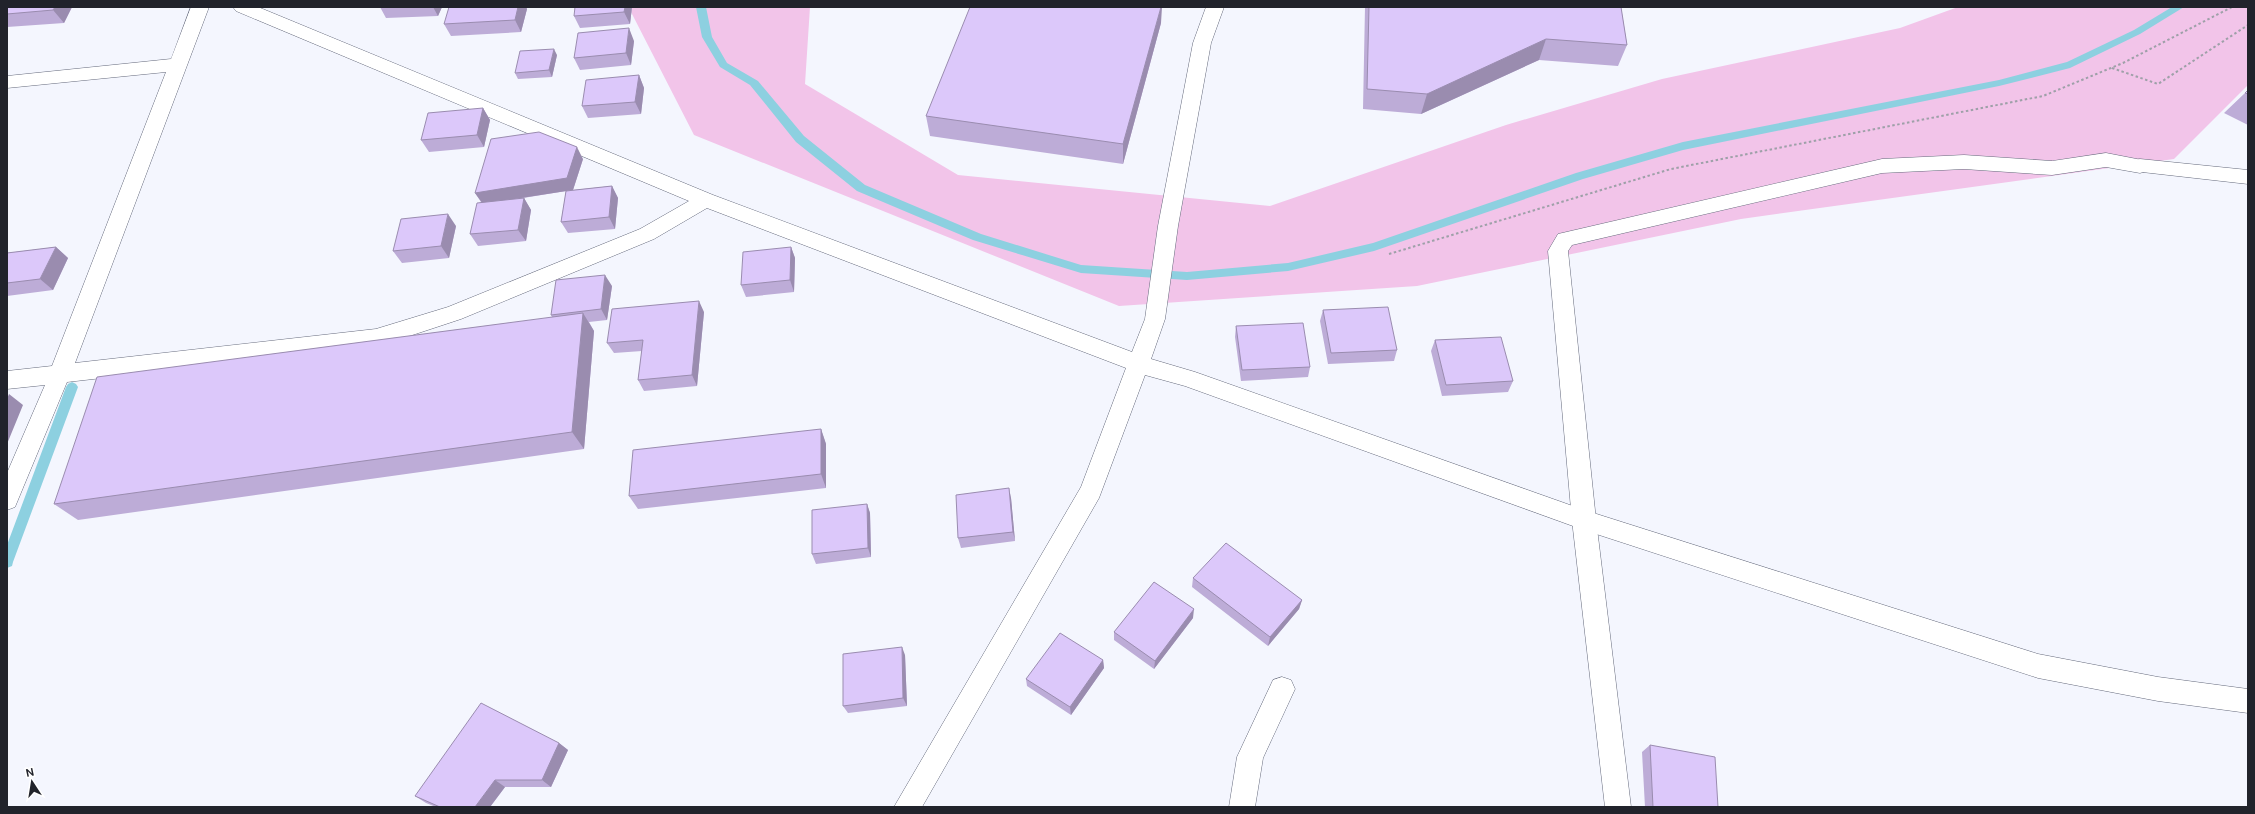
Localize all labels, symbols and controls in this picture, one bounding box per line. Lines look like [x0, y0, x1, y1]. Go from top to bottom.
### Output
north arrow [12, 762, 52, 802]
text: N [25, 765, 35, 780]

